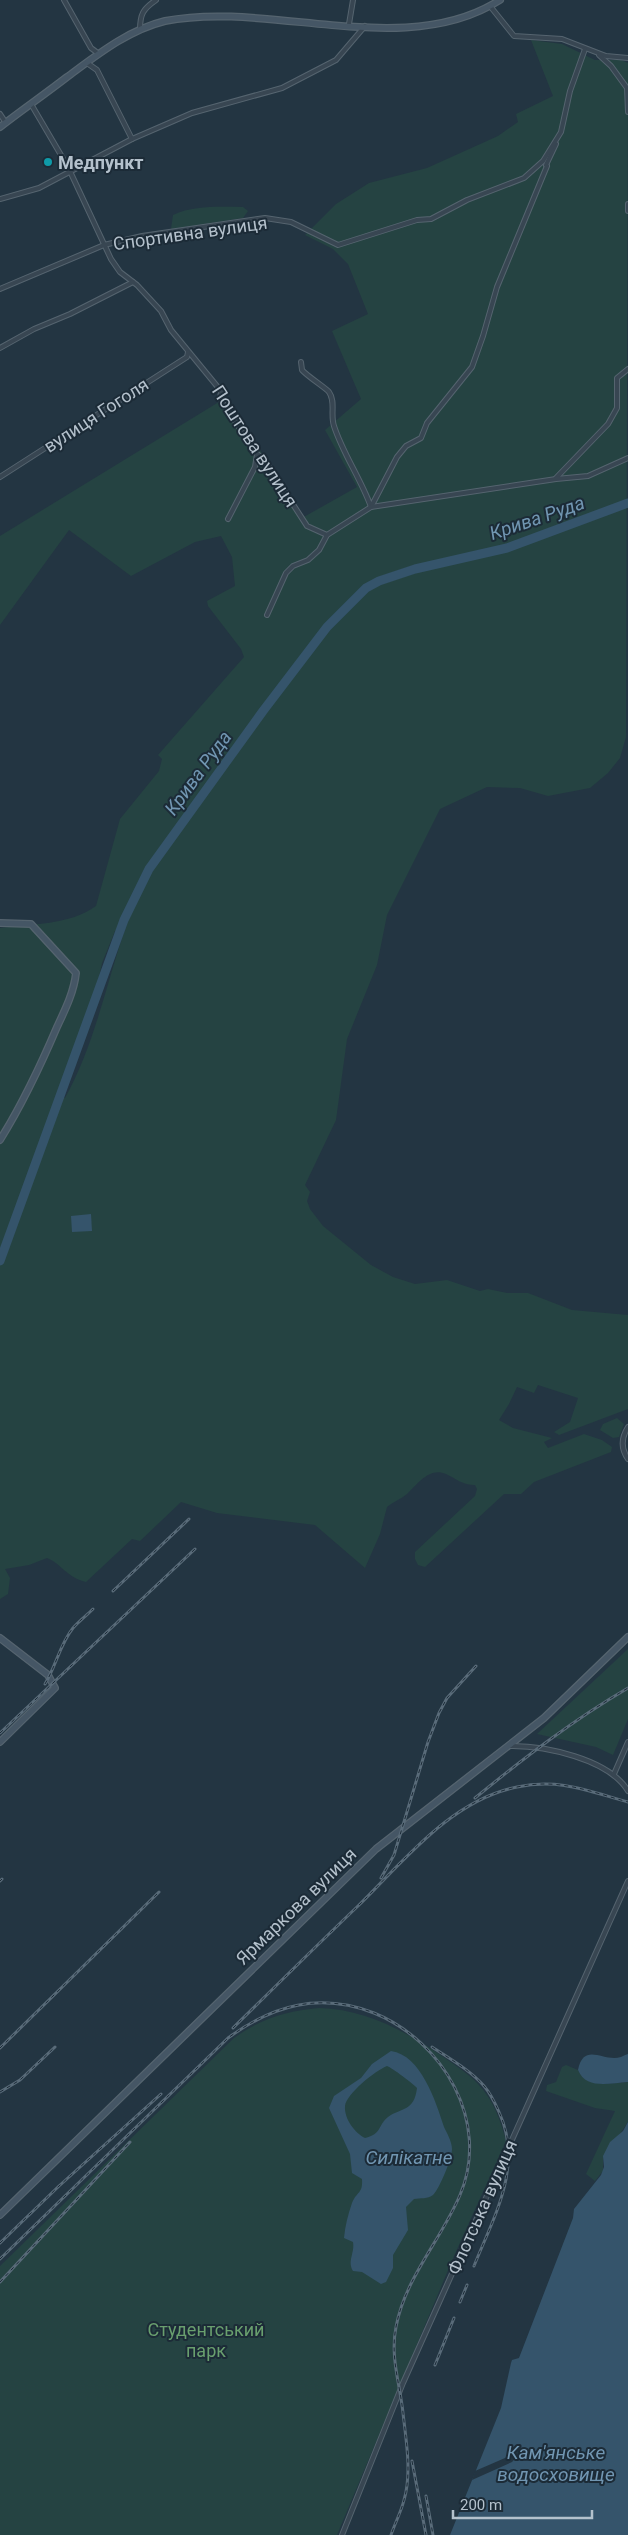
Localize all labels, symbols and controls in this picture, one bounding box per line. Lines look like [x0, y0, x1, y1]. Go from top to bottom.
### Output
place label: Медпункт [58, 152, 143, 173]
marker: Медпункт [42, 156, 54, 168]
street label: Спортивна вулиця [112, 212, 268, 254]
street label: вулиця Гоголя [40, 373, 152, 457]
street label: Поштова вулиця [208, 381, 302, 511]
water label: Крива Руда [486, 491, 588, 545]
water label: Крива Руда [160, 726, 236, 820]
street label: Ярмаркова вулиця [232, 1843, 360, 1969]
street label: Флотська вулиця [443, 2136, 521, 2278]
water label: Силікатне [366, 2146, 453, 2169]
park label: Студентський парк [148, 2319, 264, 2361]
water label: Кам'янське водосховище [497, 2441, 615, 2486]
scale bar [453, 2488, 592, 2520]
text: 200 m [460, 2496, 502, 2514]

